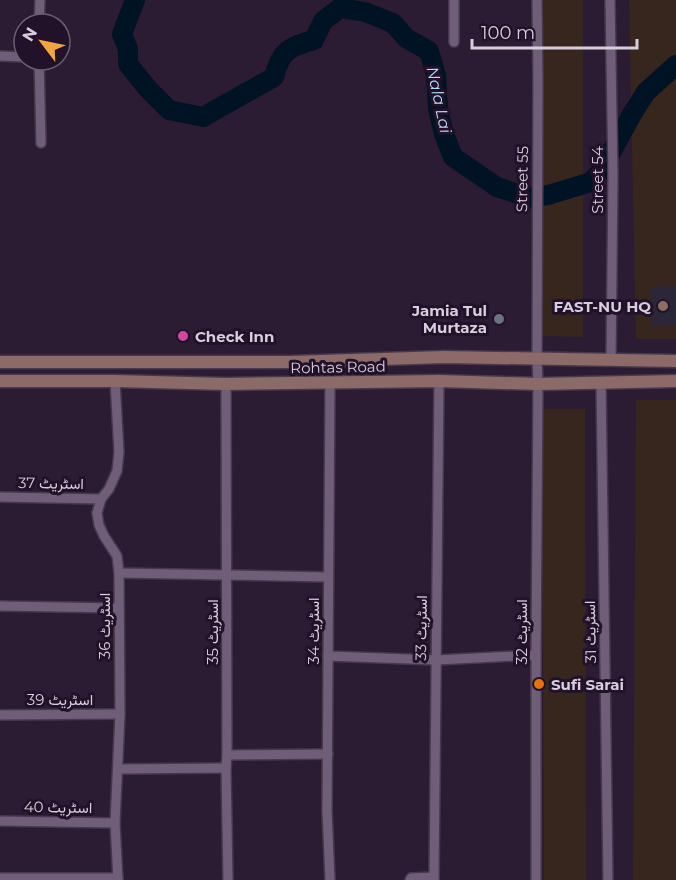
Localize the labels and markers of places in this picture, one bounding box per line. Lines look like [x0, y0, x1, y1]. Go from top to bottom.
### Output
place label: FAST-NU HQ [553, 297, 651, 316]
marker: FAST-NU HQ [656, 299, 670, 313]
place label: Jamia Tul Murtaza [411, 301, 487, 337]
marker: Jamia Tul Murtaza [492, 312, 506, 326]
place label: Check Inn [195, 327, 274, 346]
marker: Check Inn [176, 329, 190, 343]
place label: Sufi Sarai [551, 675, 624, 694]
marker: Sufi Sarai [532, 677, 546, 691]

